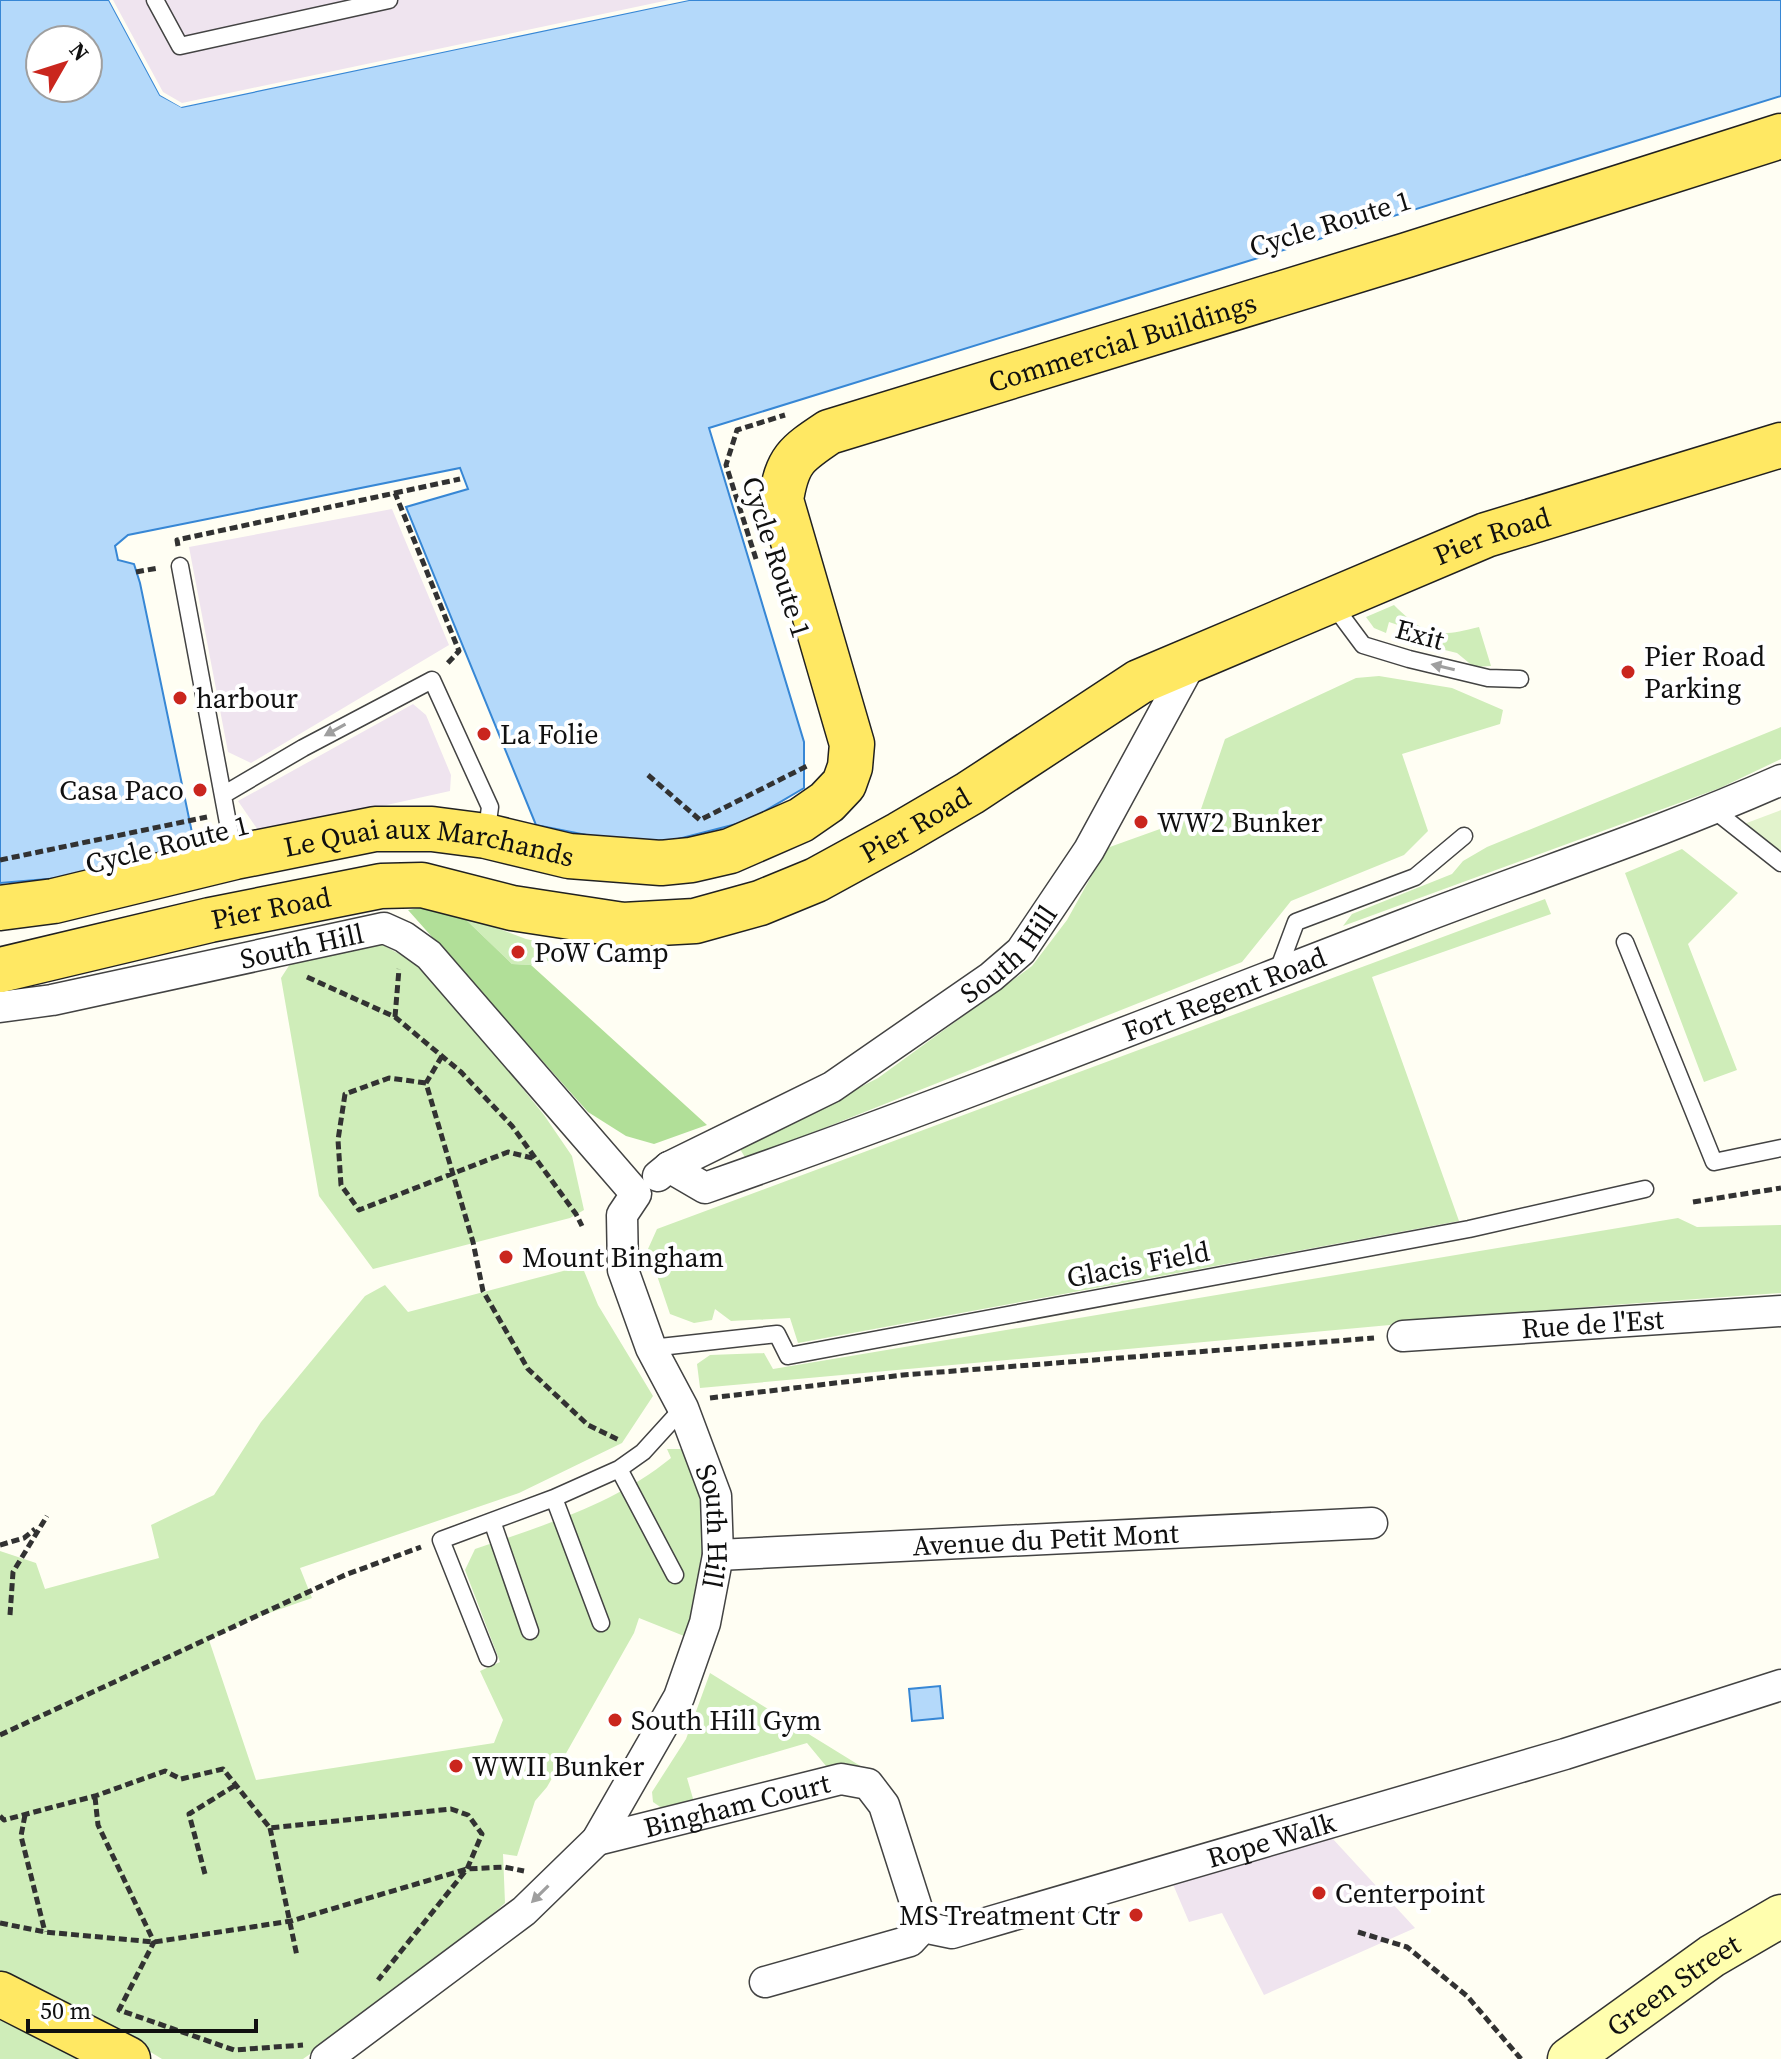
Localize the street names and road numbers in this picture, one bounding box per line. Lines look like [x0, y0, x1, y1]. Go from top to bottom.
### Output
street label: Cycle Route 1 [1244, 180, 1416, 266]
street label: Commercial Buildings [984, 283, 1261, 401]
street label: Cycle Route 1 [733, 472, 821, 642]
street label: Pier Road [1428, 497, 1555, 574]
street label: Exit [1391, 609, 1449, 659]
street label: Pier Road [853, 778, 977, 871]
street label: Cycle Route 1 [81, 805, 253, 883]
street label: Le Quai aux Marchands [280, 810, 578, 876]
street label: Pier Road [208, 877, 334, 938]
street label: South Hill [952, 897, 1066, 1012]
street label: South Hill [236, 914, 367, 978]
street label: Fort Regent Road [1117, 937, 1331, 1050]
street label: Glacis Field [1063, 1232, 1213, 1296]
street label: Rue de l'Est [1520, 1300, 1666, 1347]
street label: South Hill [687, 1459, 737, 1591]
street label: Avenue du Petit Mont [912, 1513, 1180, 1564]
street label: Bingham Court [640, 1763, 835, 1847]
street label: Rope Walk [1202, 1803, 1341, 1877]
street label: Green Street [1599, 1924, 1748, 2045]

